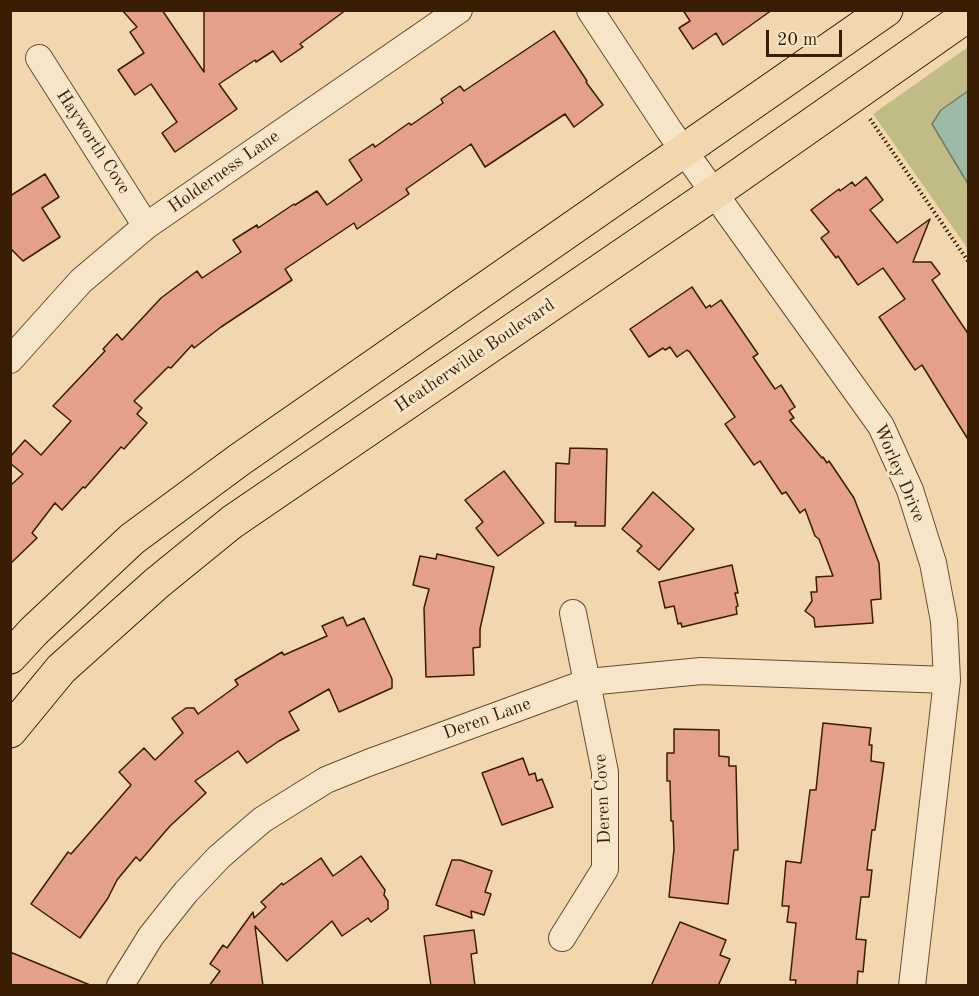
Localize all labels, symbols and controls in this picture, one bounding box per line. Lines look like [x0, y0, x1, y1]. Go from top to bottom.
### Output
scale bar [769, 18, 846, 56]
text: 20 m [777, 31, 817, 49]
street label: Hayworth Cove [51, 86, 135, 198]
street label: Holderness Lane [164, 126, 284, 218]
street label: Heatherwilde Boulevard [391, 294, 559, 418]
street label: Worley Drive [869, 421, 929, 525]
street label: Deren Lane [440, 693, 534, 745]
street label: Deren Cove [590, 754, 616, 844]

